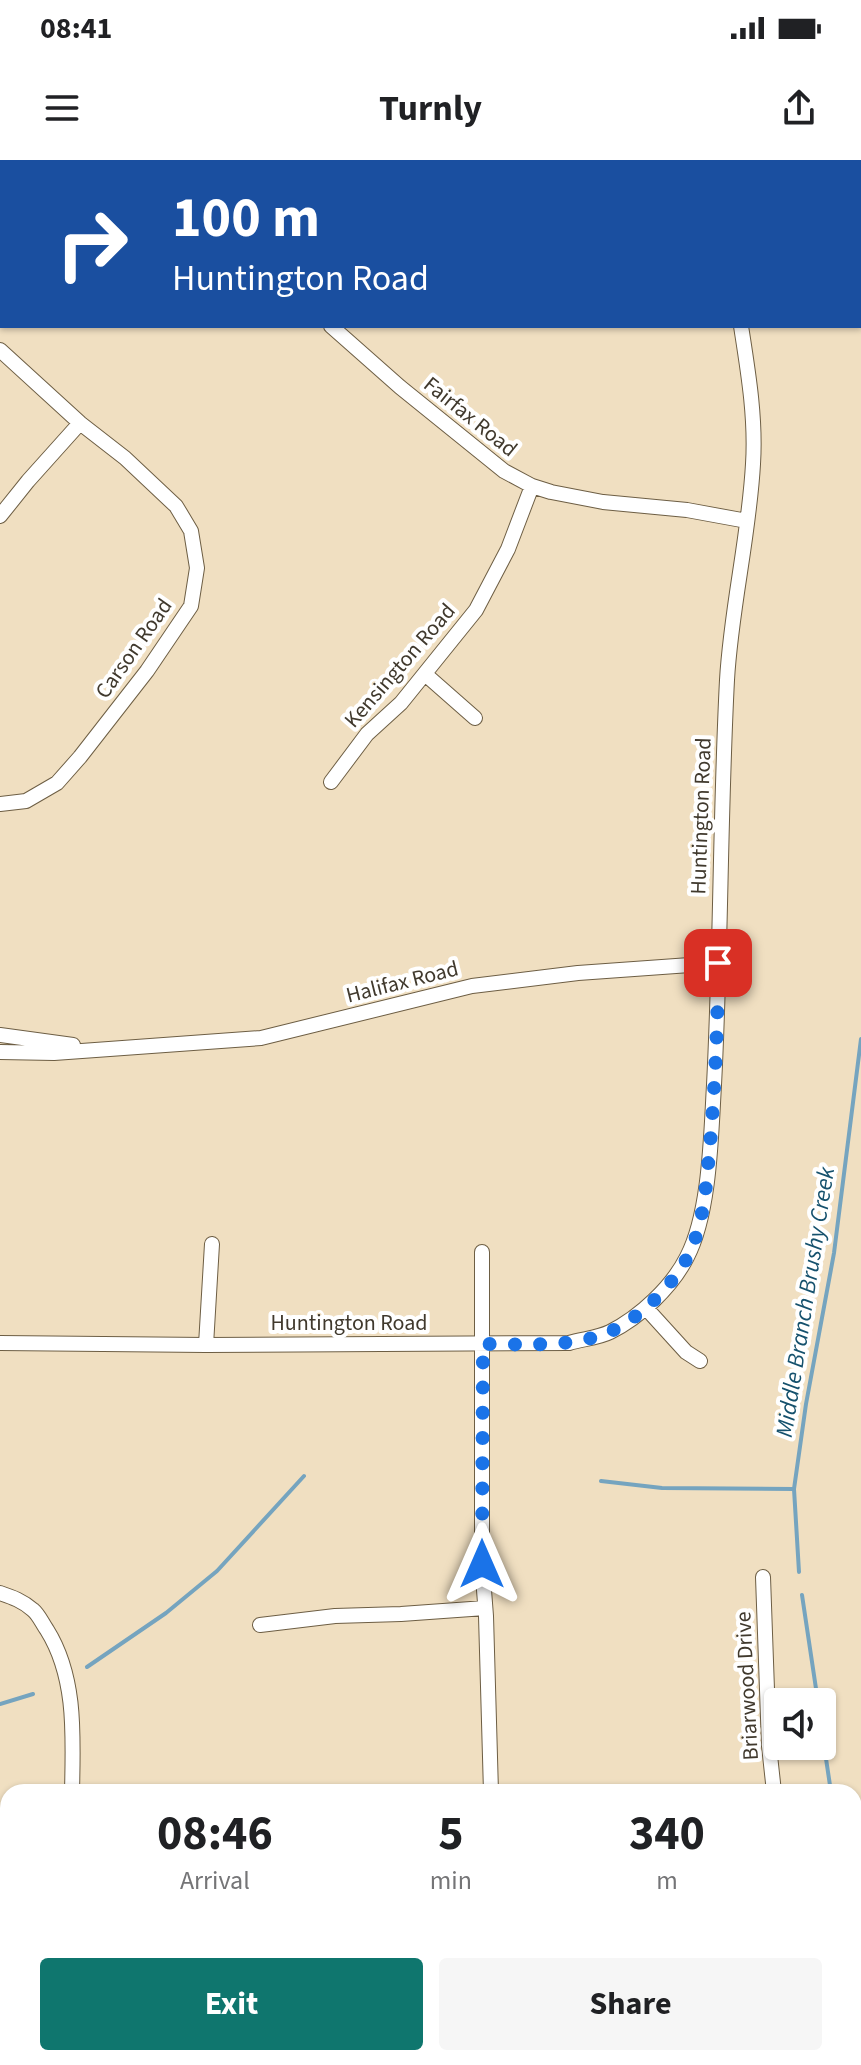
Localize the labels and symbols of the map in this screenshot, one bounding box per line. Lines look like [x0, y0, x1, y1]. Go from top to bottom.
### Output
street label: Fairfax Road [416, 369, 524, 465]
street label: Carson Road [87, 592, 180, 705]
street label: Kensington Road [337, 596, 463, 735]
street label: Huntington Road [682, 737, 720, 895]
pin [684, 929, 752, 997]
street label: Halifax Road [343, 953, 462, 1011]
water label: Middle Branch Brushy Creek [767, 1164, 844, 1440]
street label: Huntington Road [270, 1307, 428, 1339]
position arrow [440, 1522, 524, 1606]
street label: Briarwood Drive [727, 1611, 767, 1761]

